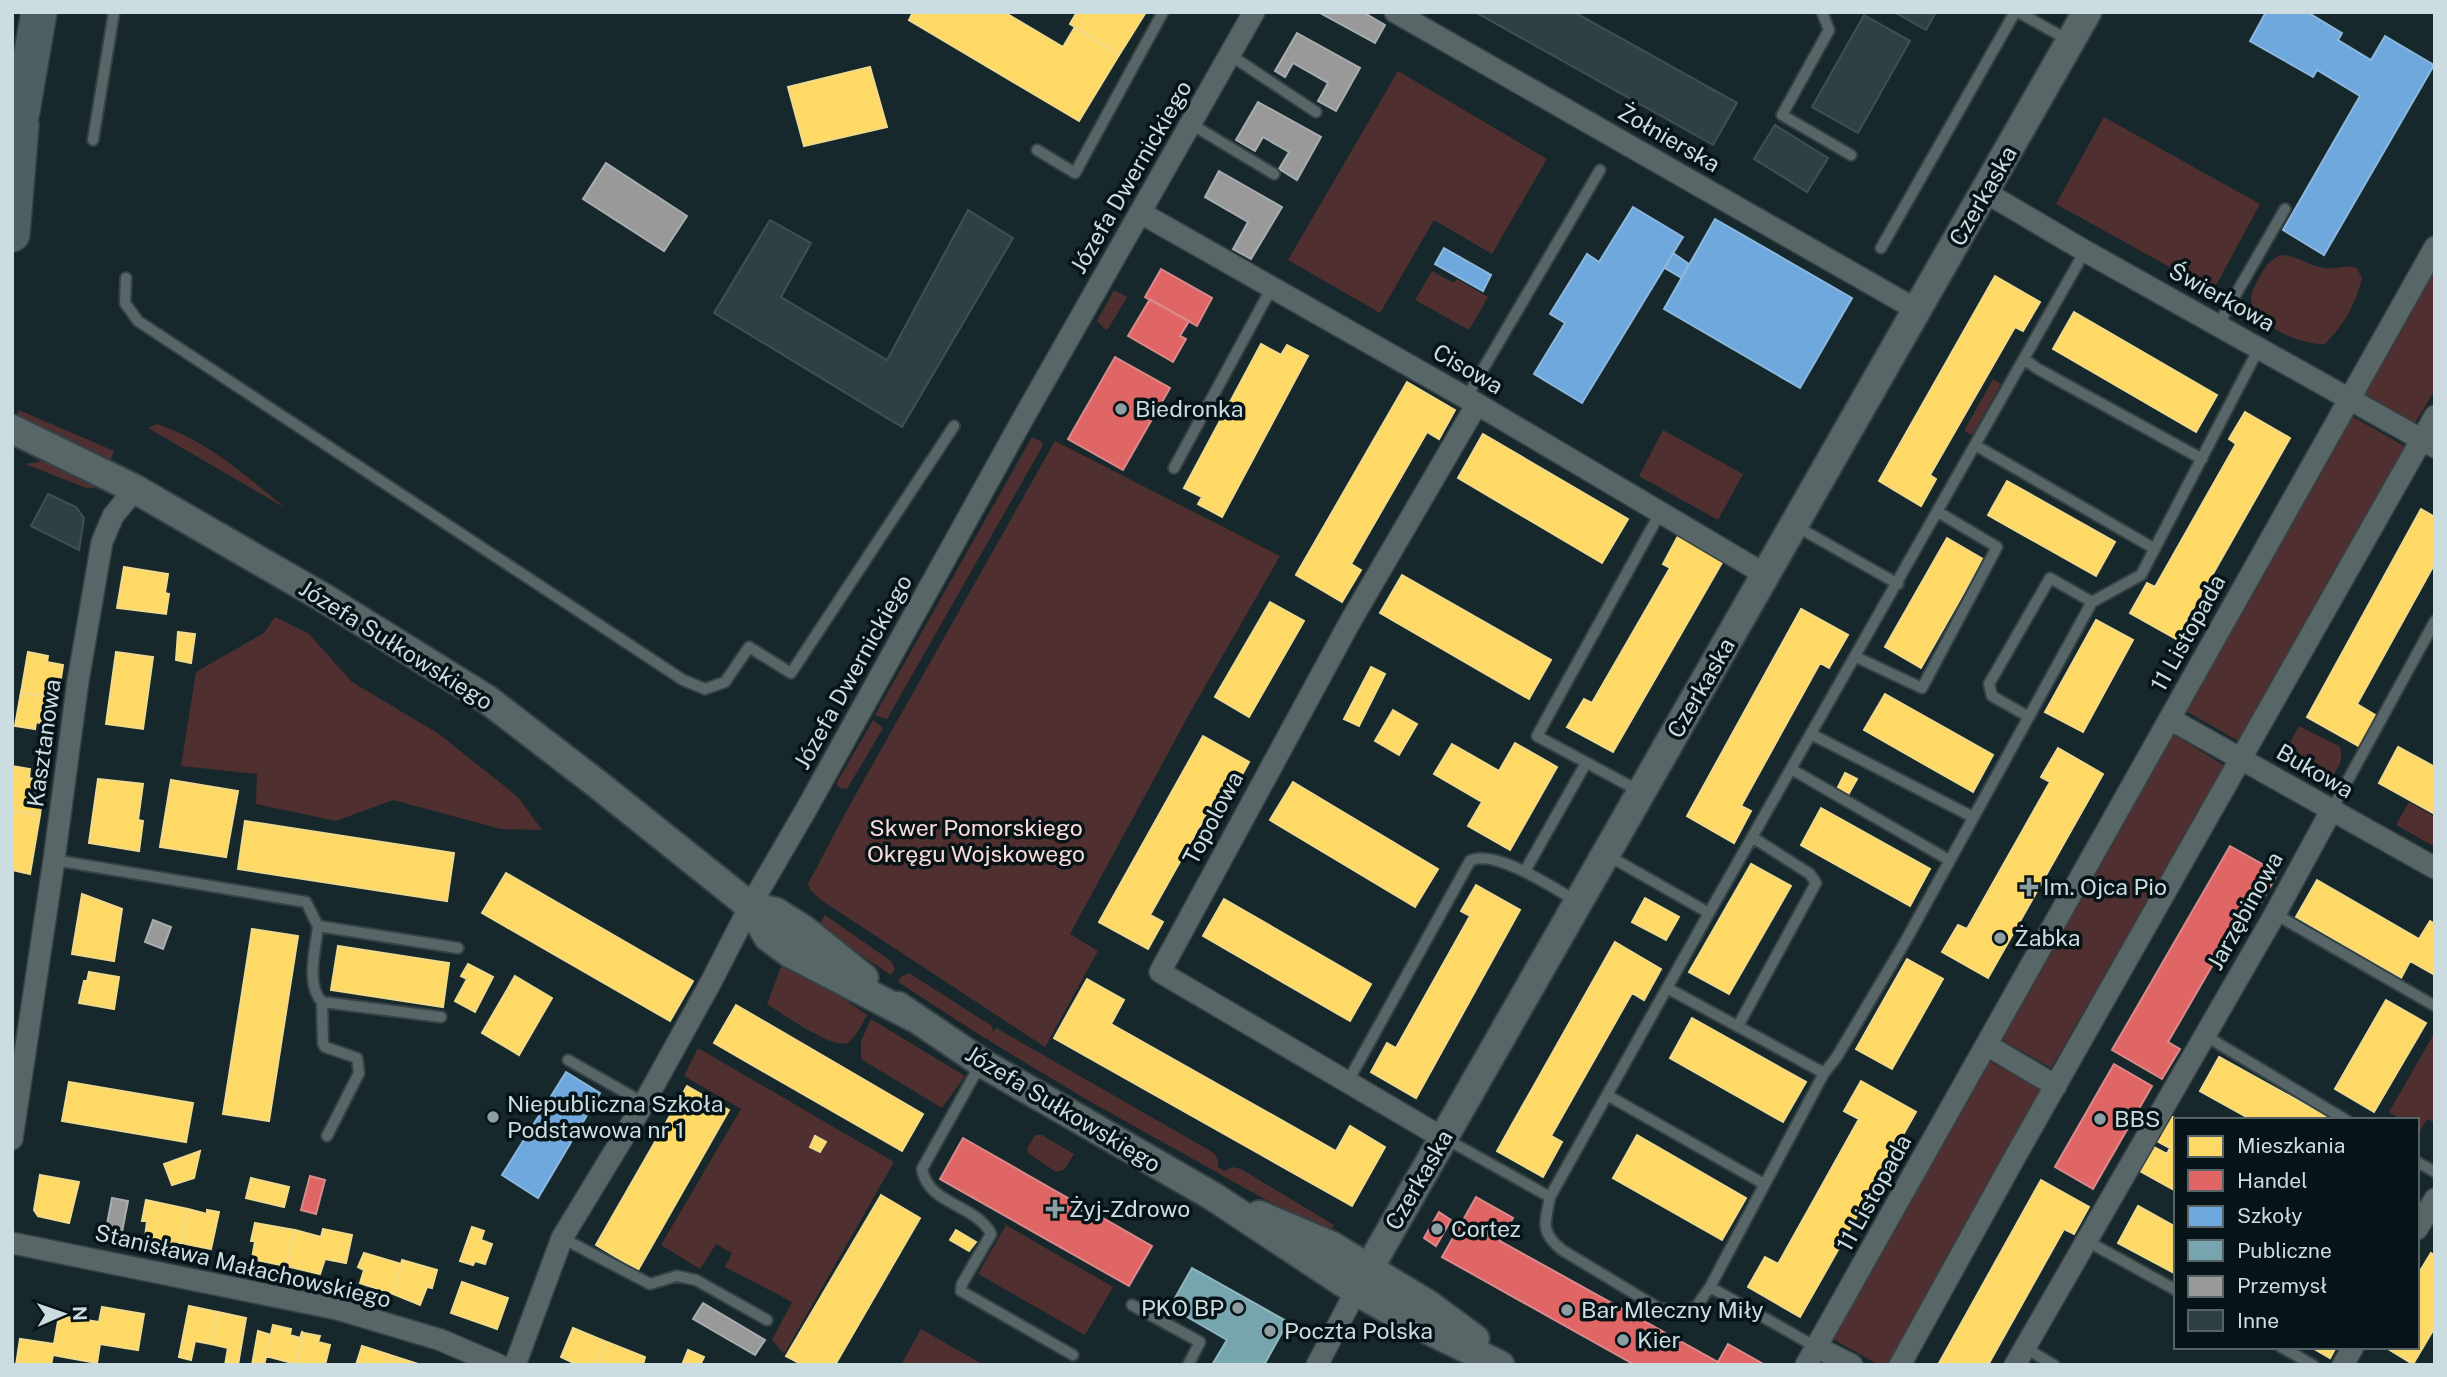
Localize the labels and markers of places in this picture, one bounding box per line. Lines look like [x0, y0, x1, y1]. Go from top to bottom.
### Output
place label: Biedronka [1135, 395, 1243, 422]
marker: Biedronka [1113, 401, 1129, 417]
place label: Im. Ojca Pio [2043, 873, 2167, 900]
marker: Im. Ojca Pio [2021, 879, 2037, 895]
place label: Żabka [2014, 924, 2081, 951]
marker: Żabka [1992, 930, 2008, 946]
place label: Niepubliczna Szkoła Podstawowa nr 1 [507, 1090, 723, 1143]
place label: BBS [2114, 1105, 2161, 1132]
marker: Niepubliczna Szkoła Podstawowa nr 1 [485, 1109, 501, 1125]
marker: BBS [2092, 1111, 2108, 1127]
place label: Żyj-Zdrowo [1069, 1195, 1190, 1222]
marker: Żyj-Zdrowo [1047, 1201, 1063, 1217]
place label: Cortez [1451, 1215, 1521, 1242]
marker: Cortez [1429, 1221, 1445, 1237]
place label: PKO BP [1141, 1294, 1224, 1321]
place label: Bar Mleczny Miły [1581, 1296, 1764, 1323]
marker: PKO BP [1230, 1300, 1246, 1316]
marker: Bar Mleczny Miły [1559, 1302, 1575, 1318]
place label: Poczta Polska [1284, 1317, 1433, 1344]
marker: Poczta Polska [1262, 1323, 1278, 1339]
place label: Kier [1637, 1326, 1680, 1353]
marker: Kier [1615, 1332, 1631, 1348]

